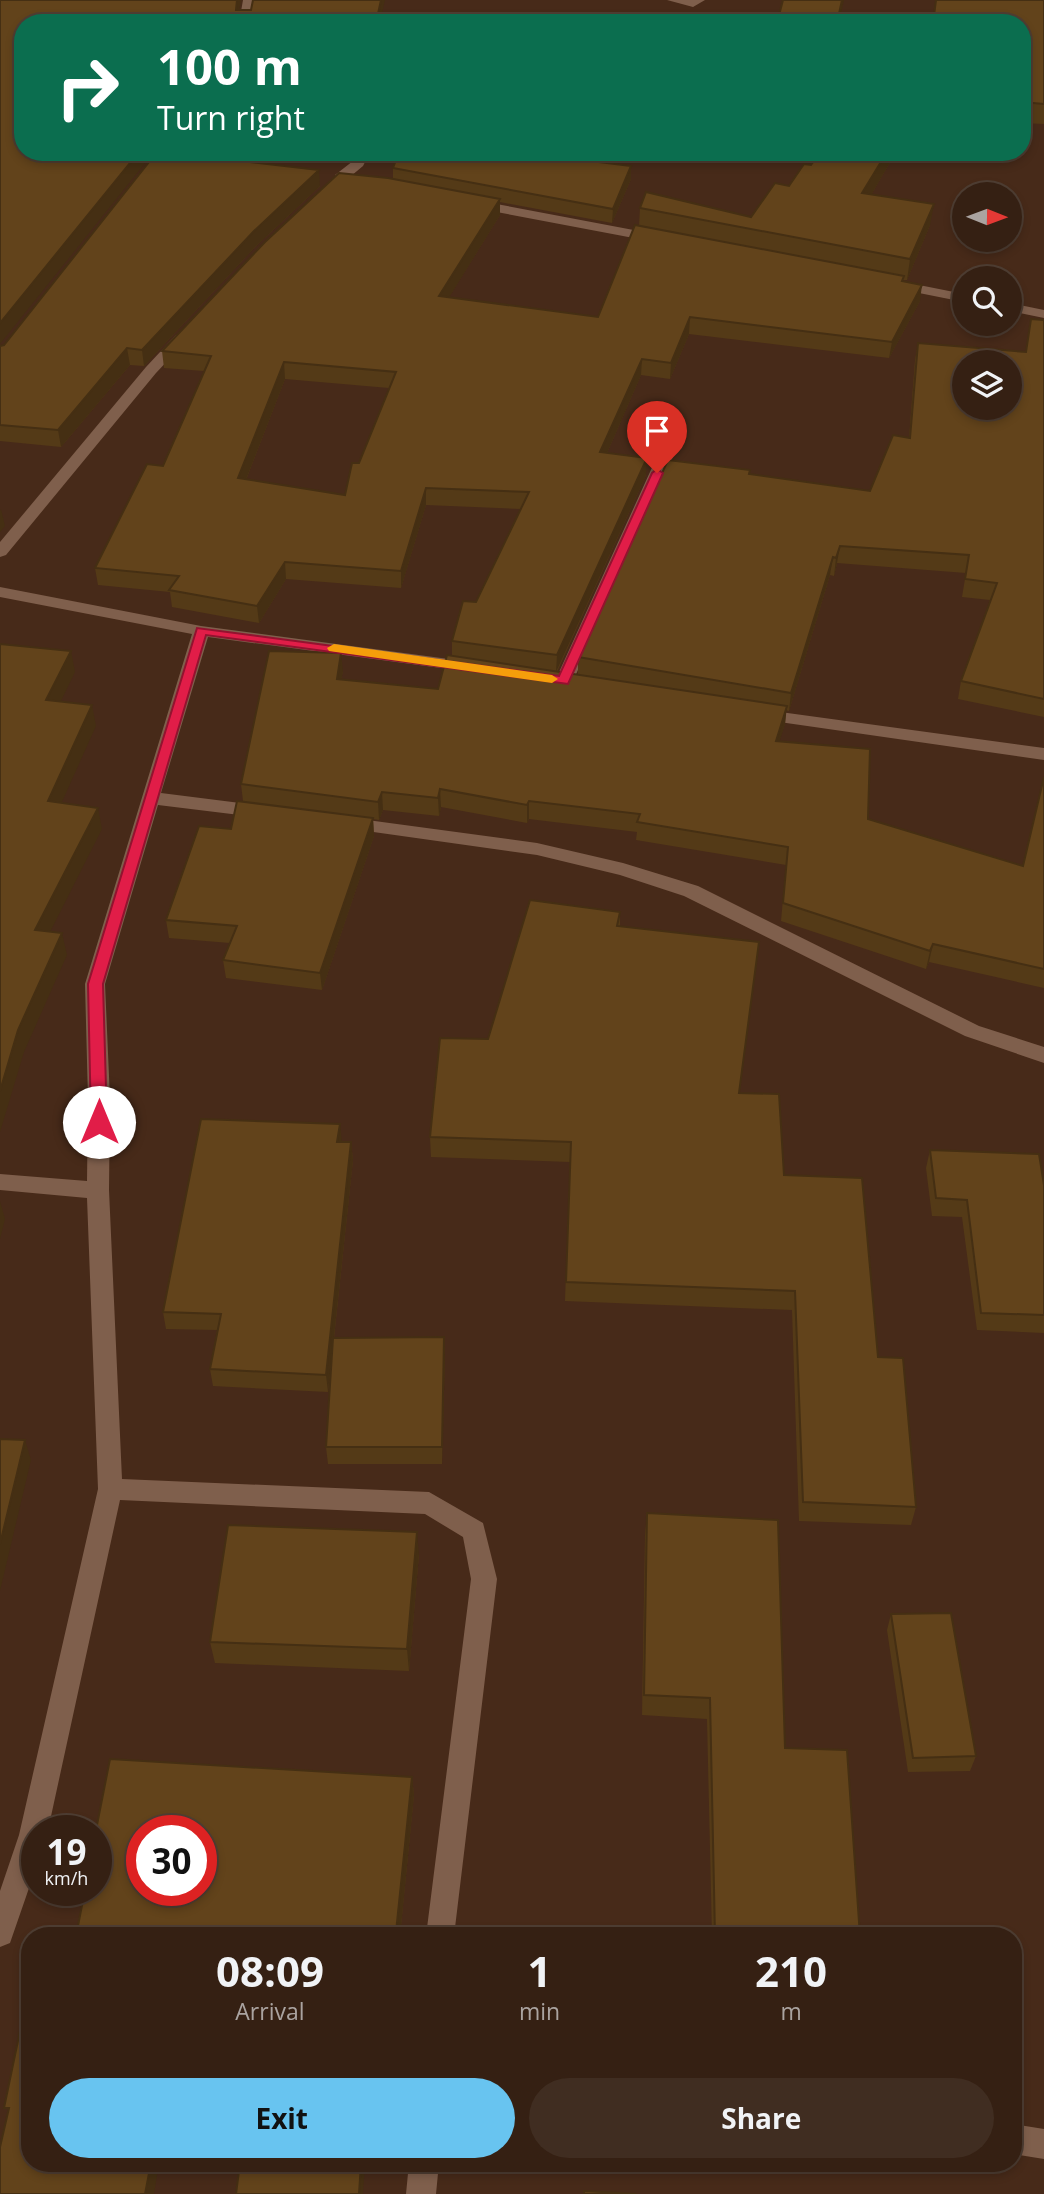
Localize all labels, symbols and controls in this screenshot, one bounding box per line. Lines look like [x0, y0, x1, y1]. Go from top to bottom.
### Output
text: 100 m [157, 33, 302, 99]
icon: right [42, 42, 133, 133]
text: Turn right [157, 96, 305, 139]
north arrow [952, 182, 1022, 252]
map controls [952, 182, 1022, 420]
button: search [952, 266, 1022, 336]
button: layers [952, 350, 1022, 420]
pin [627, 401, 687, 473]
icon: arrive [638, 412, 676, 450]
position arrow [62, 1085, 136, 1159]
speed limit sign: 30 [126, 1815, 217, 1906]
text: 19 [46, 1828, 87, 1875]
text: km/h [45, 1866, 88, 1890]
text: 08:09 [216, 1942, 324, 1999]
text: 1 [527, 1942, 552, 1999]
text: 210 [755, 1942, 827, 1999]
text: Arrival [235, 1995, 305, 2027]
text: min [519, 1995, 560, 2027]
text: m [780, 1995, 802, 2027]
button: Exit [49, 2078, 515, 2158]
button: Share [529, 2078, 994, 2158]

